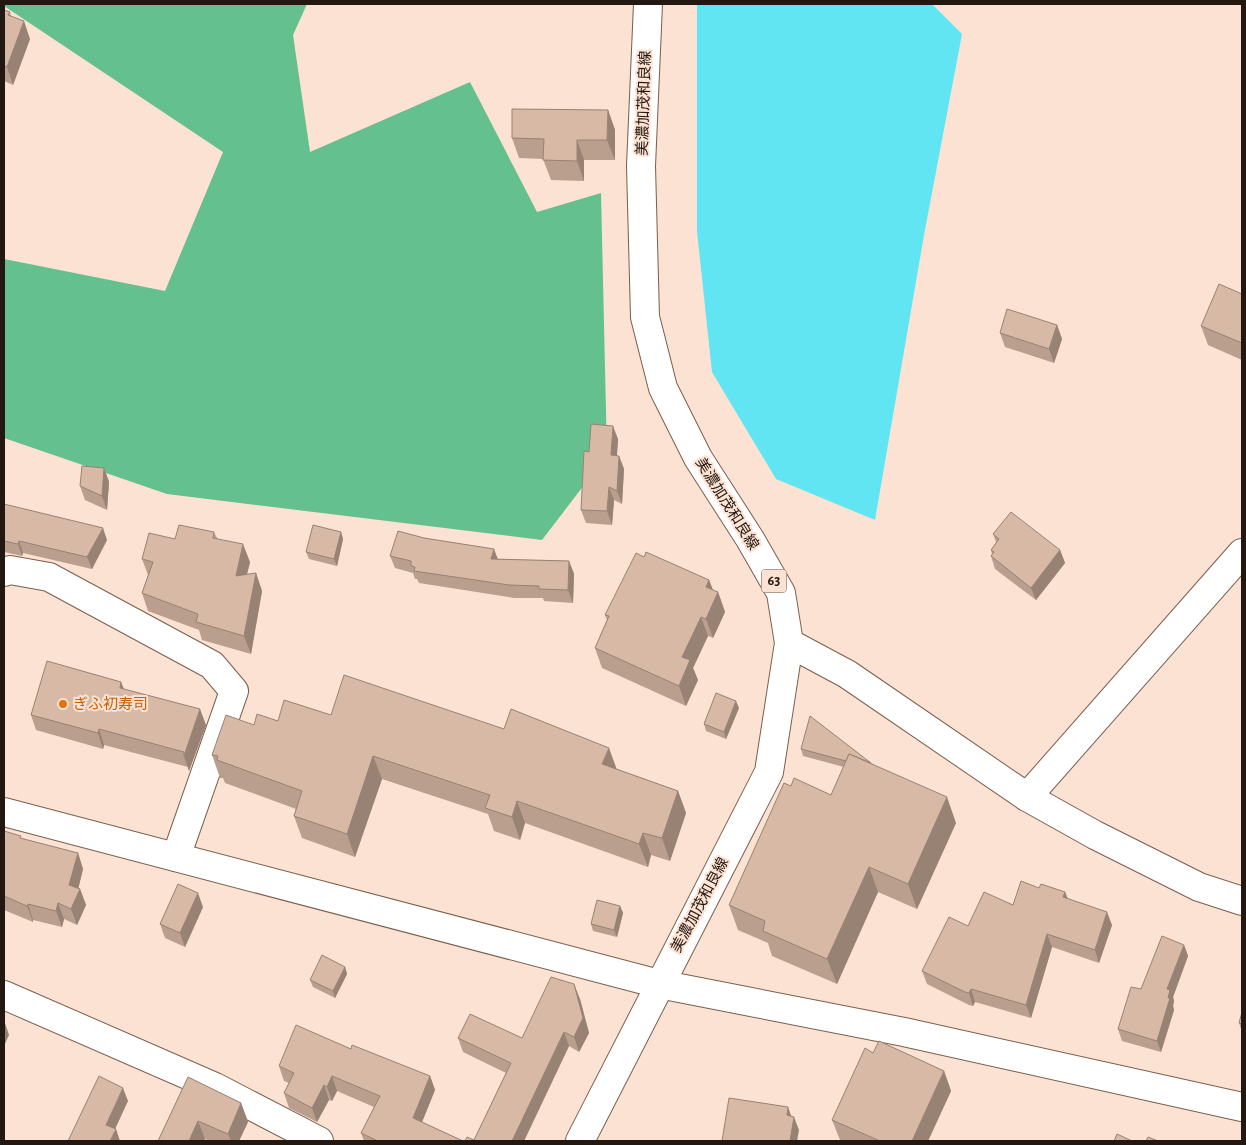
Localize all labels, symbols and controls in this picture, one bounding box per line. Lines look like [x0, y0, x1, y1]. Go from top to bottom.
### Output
street label: 美濃加茂和良線 [634, 50, 653, 156]
street label: 美濃加茂和良線 [693, 455, 762, 553]
road number: 63 [762, 570, 786, 592]
place label: ぎふ初寿司 [73, 696, 148, 712]
marker: ぎふ初寿司 [57, 698, 69, 710]
street label: 美濃加茂和良線 [668, 855, 731, 955]

